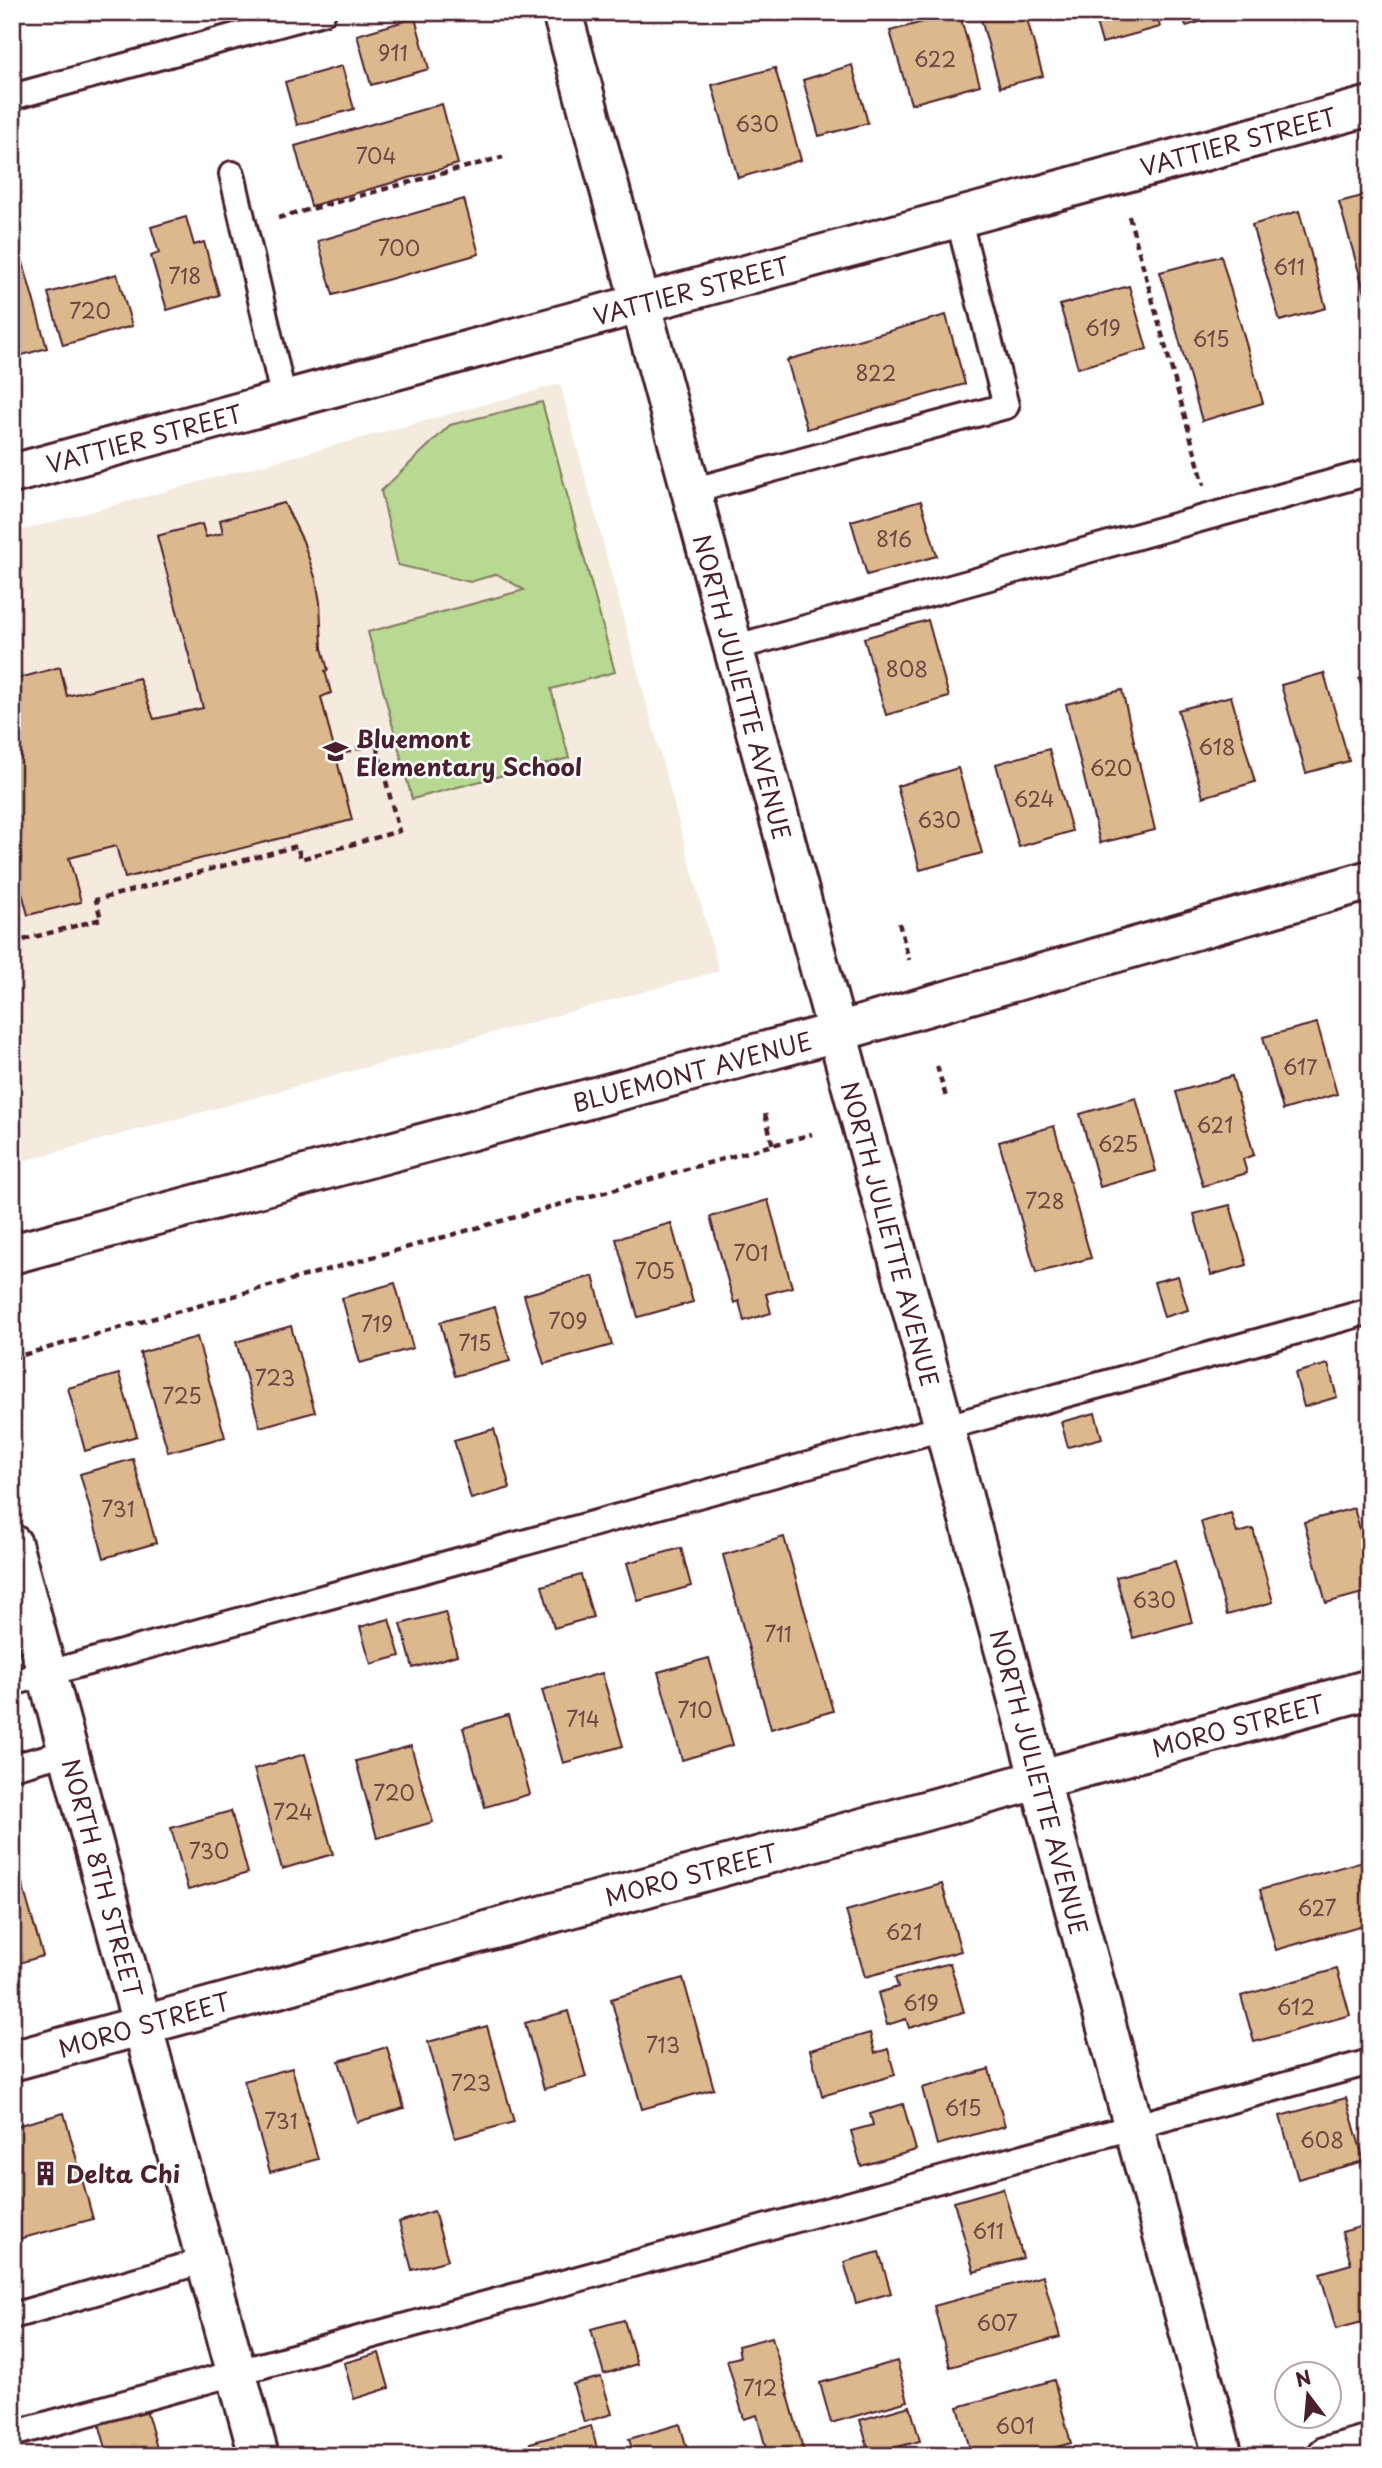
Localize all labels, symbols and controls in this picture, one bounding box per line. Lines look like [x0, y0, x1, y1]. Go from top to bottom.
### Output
house number: 911 [378, 36, 408, 68]
house number: 622 [914, 42, 956, 74]
street label: VATTIER STREET [1136, 97, 1340, 184]
house number: 630 [735, 107, 779, 139]
house number: 704 [356, 139, 396, 171]
house number: 700 [378, 231, 420, 263]
street label: VATTIER STREET [589, 246, 793, 333]
house number: 611 [1273, 250, 1305, 282]
house number: 718 [169, 259, 201, 291]
house number: 720 [69, 294, 111, 326]
house number: 619 [1085, 311, 1121, 343]
house number: 615 [1193, 322, 1229, 354]
house number: 822 [856, 356, 896, 388]
street label: VATTIER STREET [42, 394, 246, 481]
house number: 816 [876, 522, 912, 554]
street label: NORTH JULIETTE AVENUE [685, 530, 801, 844]
house number: 808 [886, 652, 928, 684]
place label: Bluemont Elementary School [356, 720, 582, 784]
house number: 618 [1198, 730, 1236, 762]
school or university icon: Bluemont Elementary School [322, 738, 350, 766]
house number: 620 [1090, 751, 1132, 783]
house number: 624 [1014, 782, 1054, 814]
house number: 630 [917, 803, 961, 835]
street label: BLUEMONT AVENUE [568, 1022, 816, 1120]
house number: 617 [1283, 1050, 1317, 1082]
street label: NORTH JULIETTE AVENUE [833, 1077, 949, 1391]
house number: 621 [1196, 1108, 1234, 1140]
house number: 625 [1098, 1127, 1138, 1159]
house number: 728 [1025, 1184, 1065, 1216]
house number: 701 [734, 1236, 768, 1268]
house number: 705 [635, 1254, 675, 1286]
house number: 709 [548, 1304, 588, 1336]
house number: 719 [361, 1307, 393, 1339]
house number: 715 [458, 1326, 492, 1358]
house number: 723 [255, 1361, 295, 1393]
house number: 725 [162, 1379, 202, 1411]
house number: 731 [101, 1492, 135, 1524]
house number: 630 [1132, 1583, 1176, 1615]
house number: 711 [764, 1617, 792, 1649]
street label: NORTH JULIETTE AVENUE [982, 1625, 1098, 1939]
street label: MORO STREET [1148, 1685, 1329, 1765]
house number: 710 [677, 1693, 713, 1725]
house number: 714 [566, 1702, 600, 1734]
street label: NORTH 8TH STREET [54, 1755, 152, 2002]
house number: 720 [373, 1776, 415, 1808]
house number: 724 [273, 1795, 313, 1827]
house number: 730 [189, 1834, 229, 1866]
street label: MORO STREET [601, 1834, 782, 1914]
house number: 627 [1298, 1891, 1337, 1923]
house number: 621 [885, 1915, 923, 1947]
street label: MORO STREET [54, 1982, 235, 2066]
house number: 619 [903, 1986, 939, 2018]
house number: 612 [1277, 1990, 1315, 2022]
house number: 713 [646, 2028, 680, 2060]
house number: 723 [451, 2066, 491, 2098]
house number: 615 [945, 2091, 981, 2123]
house number: 731 [264, 2104, 298, 2136]
house number: 608 [1300, 2123, 1344, 2155]
place label: Delta Chi [66, 2155, 180, 2191]
building icon: Delta Chi [32, 2159, 60, 2187]
house number: 611 [972, 2214, 1004, 2246]
house number: 607 [976, 2306, 1018, 2338]
north arrow [1274, 2360, 1344, 2430]
text: N [1292, 2362, 1314, 2393]
house number: 712 [743, 2371, 777, 2403]
house number: 601 [995, 2409, 1035, 2441]

